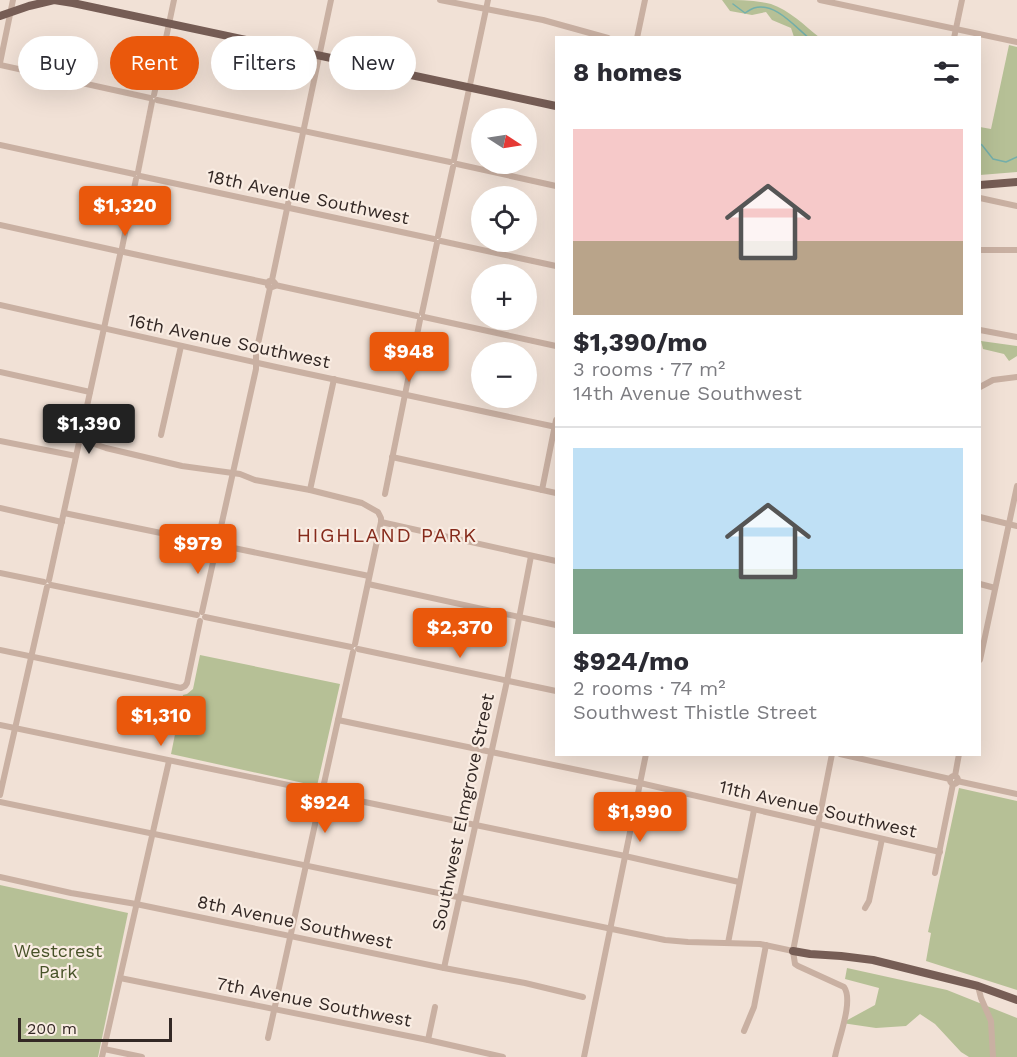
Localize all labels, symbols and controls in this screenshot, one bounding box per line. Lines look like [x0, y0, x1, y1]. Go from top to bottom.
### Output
chip: Buy [18, 36, 98, 90]
chip: Rent [110, 36, 199, 90]
chip: Filters [211, 36, 317, 90]
chip: New [329, 36, 416, 90]
icon: filters [930, 56, 963, 89]
text: 8 homes [573, 57, 682, 87]
north arrow [471, 108, 537, 174]
map controls [471, 108, 537, 408]
street label: 18th Avenue Southwest [205, 165, 412, 228]
icon: home [714, 168, 822, 276]
pin: $1,320 [76, 186, 174, 237]
button: locate [471, 186, 537, 252]
text: $1,320 [93, 193, 157, 217]
button: + [471, 264, 537, 330]
street label: 16th Avenue Southwest [126, 309, 332, 372]
text: $1,390/mo [573, 327, 707, 357]
pin: $948 [373, 332, 445, 383]
text: $948 [384, 339, 434, 363]
button: − [471, 342, 537, 408]
text: 3 rooms · 77 m² [573, 357, 725, 381]
text: 14th Avenue Southwest [573, 381, 802, 405]
pin: $1,390 [40, 404, 138, 455]
text: $1,390 [57, 411, 121, 435]
icon: home [714, 487, 822, 595]
district label: HIGHLAND PARK [296, 523, 478, 547]
pin: $979 [162, 524, 234, 575]
text: $979 [173, 531, 223, 555]
pin: $2,370 [411, 608, 509, 659]
text: $2,370 [427, 615, 493, 639]
text: $924/mo [573, 646, 689, 676]
text: 2 rooms · 74 m² [573, 676, 726, 700]
street label: Southwest Elmgrove Street [427, 691, 498, 932]
pin: $1,310 [112, 696, 210, 747]
text: Southwest Thistle Street [573, 700, 817, 724]
text: $1,310 [131, 703, 191, 727]
street label: 11th Avenue Southwest [717, 776, 919, 842]
pin: $924 [289, 783, 361, 834]
text: $924 [300, 790, 350, 814]
pin: $1,990 [591, 792, 689, 843]
text: $1,990 [608, 799, 672, 823]
street label: 8th Avenue Southwest [196, 891, 395, 953]
park label: Westcrest Park [14, 940, 103, 982]
street label: 7th Avenue Southwest [215, 972, 414, 1031]
scale bar [18, 1015, 172, 1042]
text: 200 m [27, 1019, 77, 1038]

